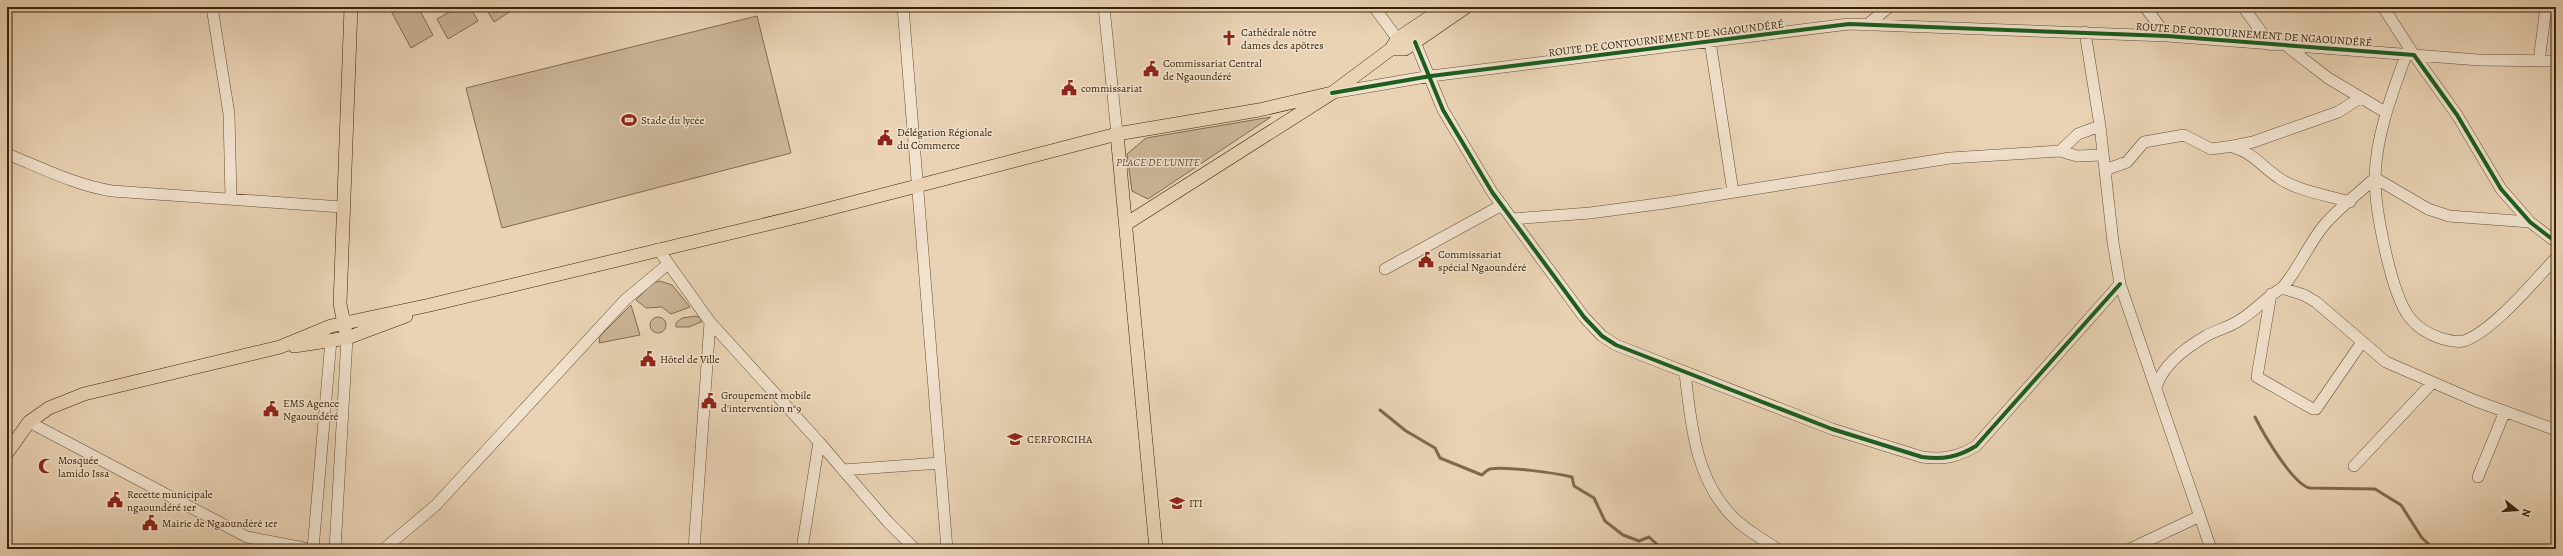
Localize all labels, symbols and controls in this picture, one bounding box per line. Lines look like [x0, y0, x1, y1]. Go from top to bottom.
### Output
street label: ROUTE DE CONTOURNEMENT DE NGAOUNDÉRÉ [1547, 17, 1785, 60]
street label: ROUTE DE CONTOURNEMENT DE NGAOUNDÉRÉ [2135, 19, 2373, 50]
place label: Cathédrale nôtre dames des apôtres [1241, 25, 1324, 53]
church icon: Cathédrale nôtre dames des apôtres [1220, 29, 1238, 47]
place label: Commissariat Central de Ngaoundéré [1163, 56, 1262, 84]
public building icon: Commissariat Central de Ngaoundéré [1142, 60, 1160, 78]
public building icon: commissariat [1060, 79, 1078, 97]
place label: commissariat [1081, 81, 1143, 96]
sports icon: Stade du lycée [620, 111, 638, 129]
place label: Stade du lycée [641, 113, 704, 128]
place label: Délégation Régionale du Commerce [897, 125, 992, 153]
public building icon: Délégation Régionale du Commerce [876, 129, 894, 147]
park label: PLACE DE L'UNITE [1116, 155, 1201, 170]
place label: Commissariat spécial Ngaoundéré [1438, 247, 1526, 275]
public building icon: Commissariat spécial Ngaoundéré [1417, 251, 1435, 269]
public building icon: Hôtel de Ville [639, 350, 657, 368]
place label: Hôtel de Ville [660, 352, 720, 367]
place label: Groupement mobile d'intervention n°9 [721, 388, 811, 416]
public building icon: Groupement mobile d'intervention n°9 [700, 392, 718, 410]
place label: EMS Agence Ngaoundéré [283, 396, 339, 424]
public building icon: EMS Agence Ngaoundéré [262, 400, 280, 418]
school or university icon: CERFORCIHA [1006, 430, 1024, 448]
place label: CERFORCIHA [1027, 432, 1093, 447]
place label: Mosquée lamido Issa [58, 453, 110, 481]
mosque icon: Mosquée lamido Issa [37, 457, 55, 475]
place label: Recette municipale ngaoundéré 1er [127, 487, 213, 515]
north arrow [2497, 490, 2537, 530]
public building icon: Recette municipale ngaoundéré 1er [106, 491, 124, 509]
school or university icon: ITI [1168, 494, 1186, 512]
place label: ITI [1189, 496, 1203, 511]
text: N [2518, 507, 2534, 519]
public building icon: Mairie de Ngaoundéré 1er [141, 514, 159, 532]
place label: Mairie de Ngaoundéré 1er [162, 516, 277, 531]

